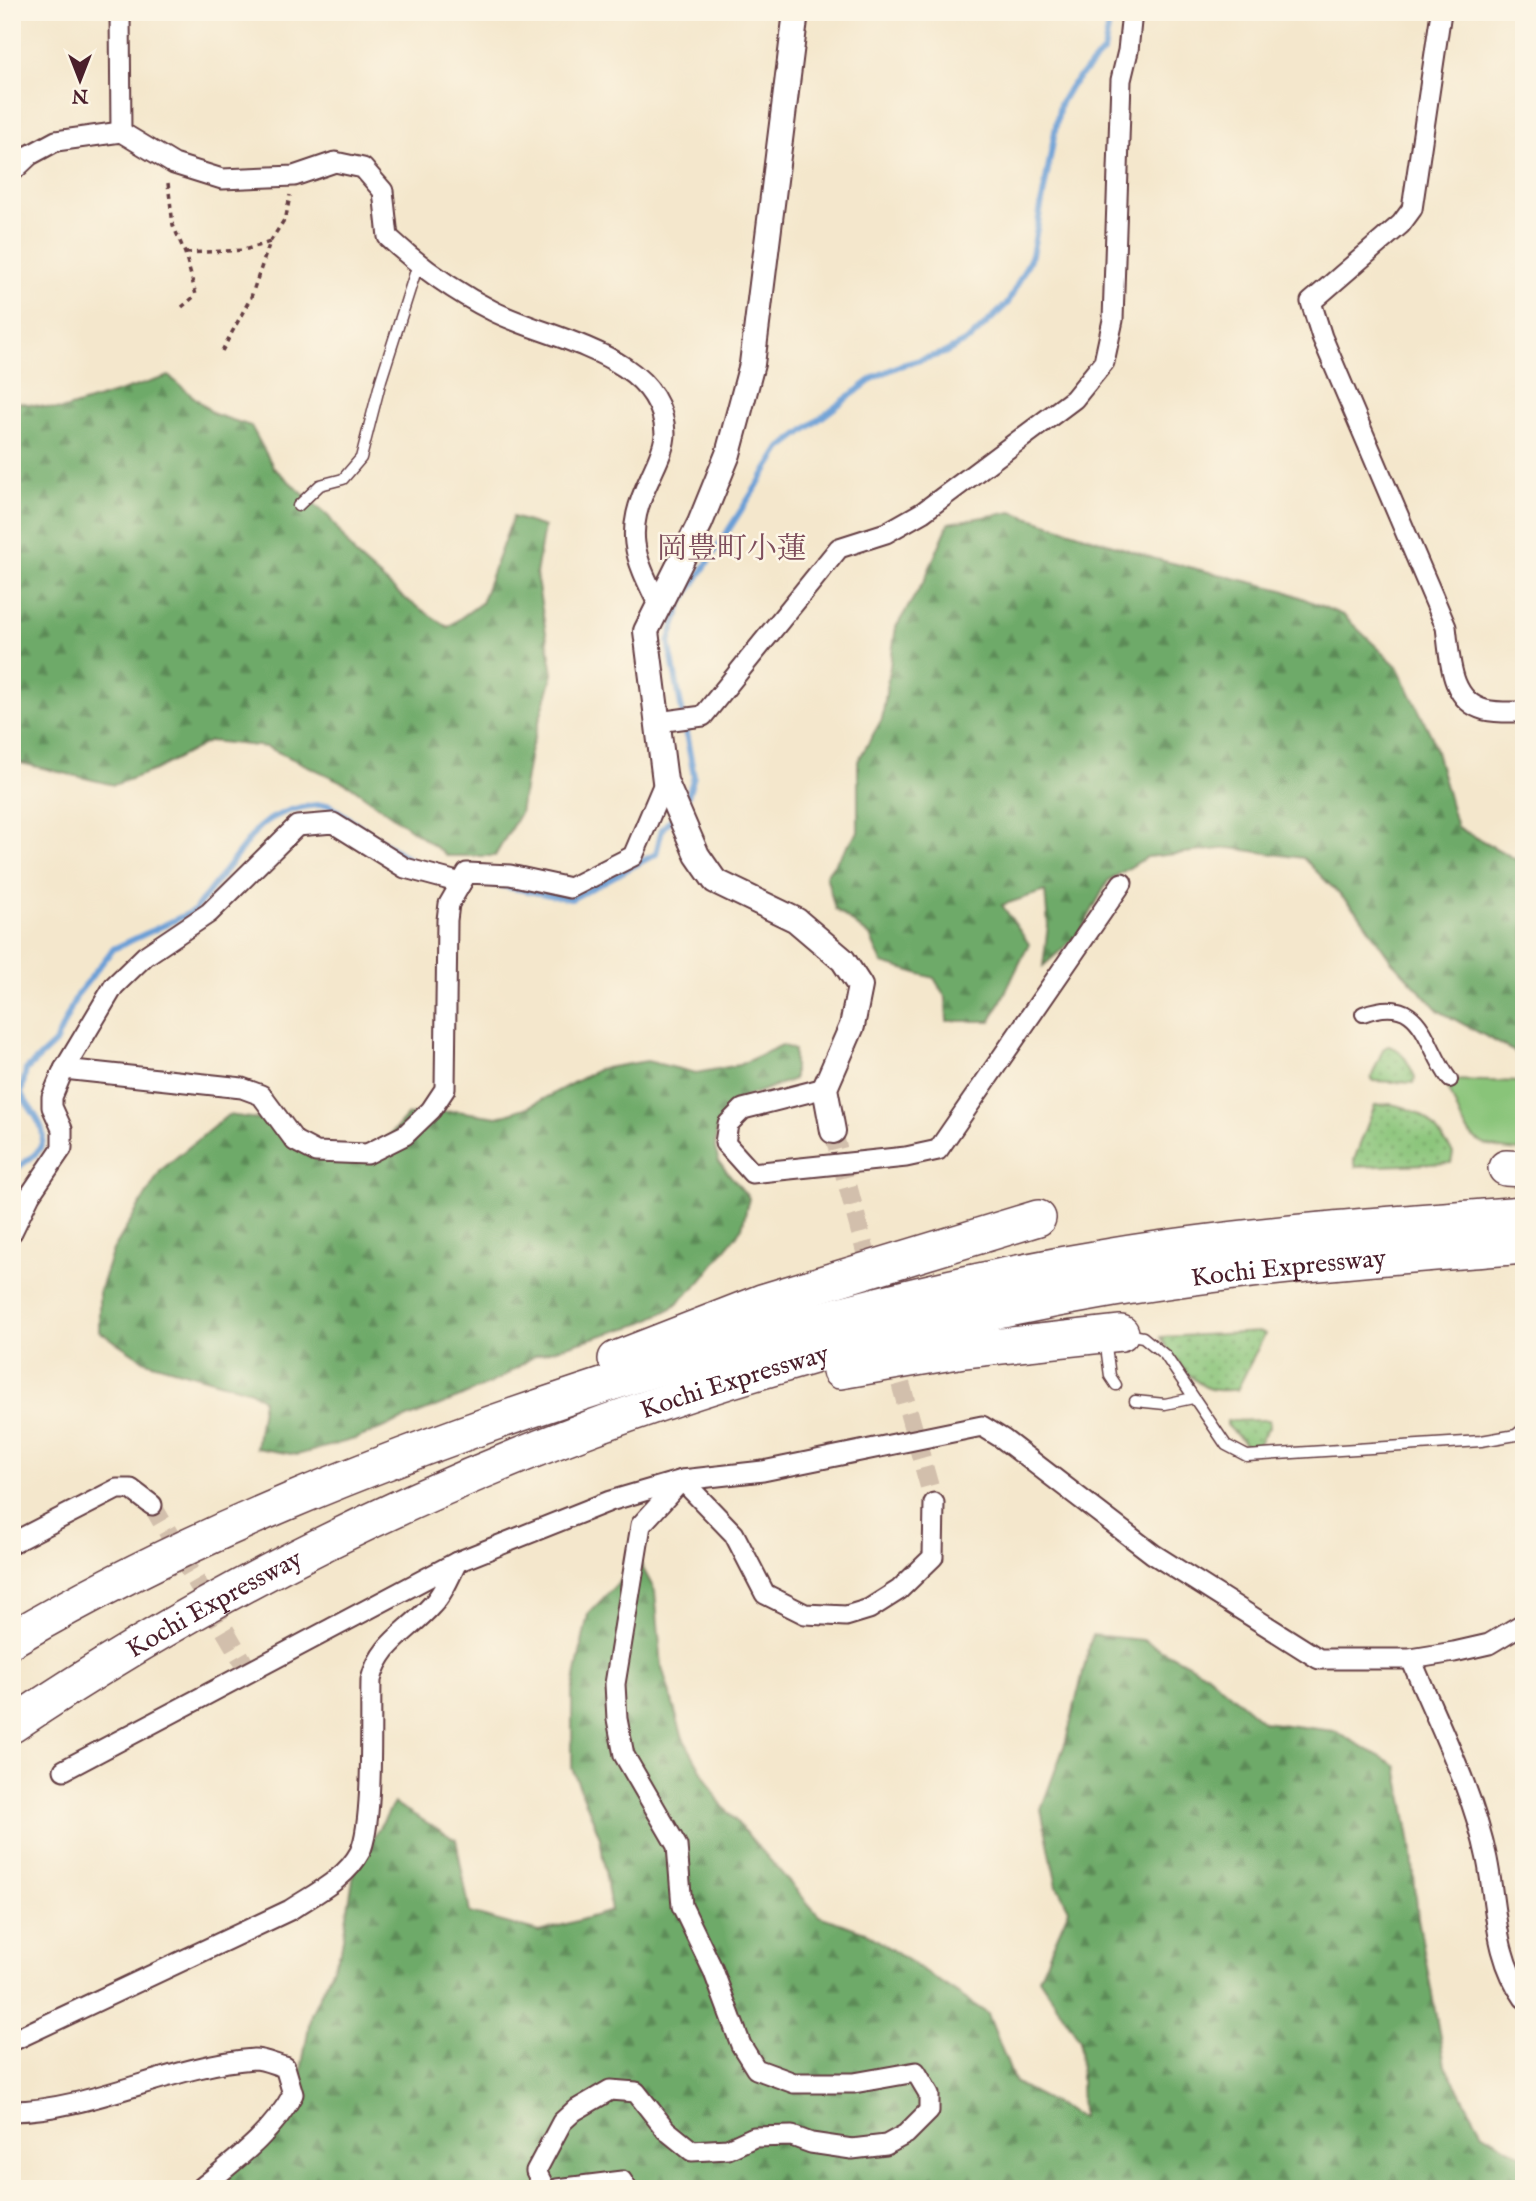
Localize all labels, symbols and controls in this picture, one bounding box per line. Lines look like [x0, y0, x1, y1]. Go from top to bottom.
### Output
north arrow [46, 46, 116, 116]
text: N [71, 83, 89, 107]
district label: 岡豊町小蓮 [657, 531, 807, 569]
street label: Kochi Expressway [1189, 1242, 1387, 1295]
street label: Kochi Expressway [636, 1338, 833, 1427]
street label: Kochi Expressway [121, 1542, 308, 1666]

